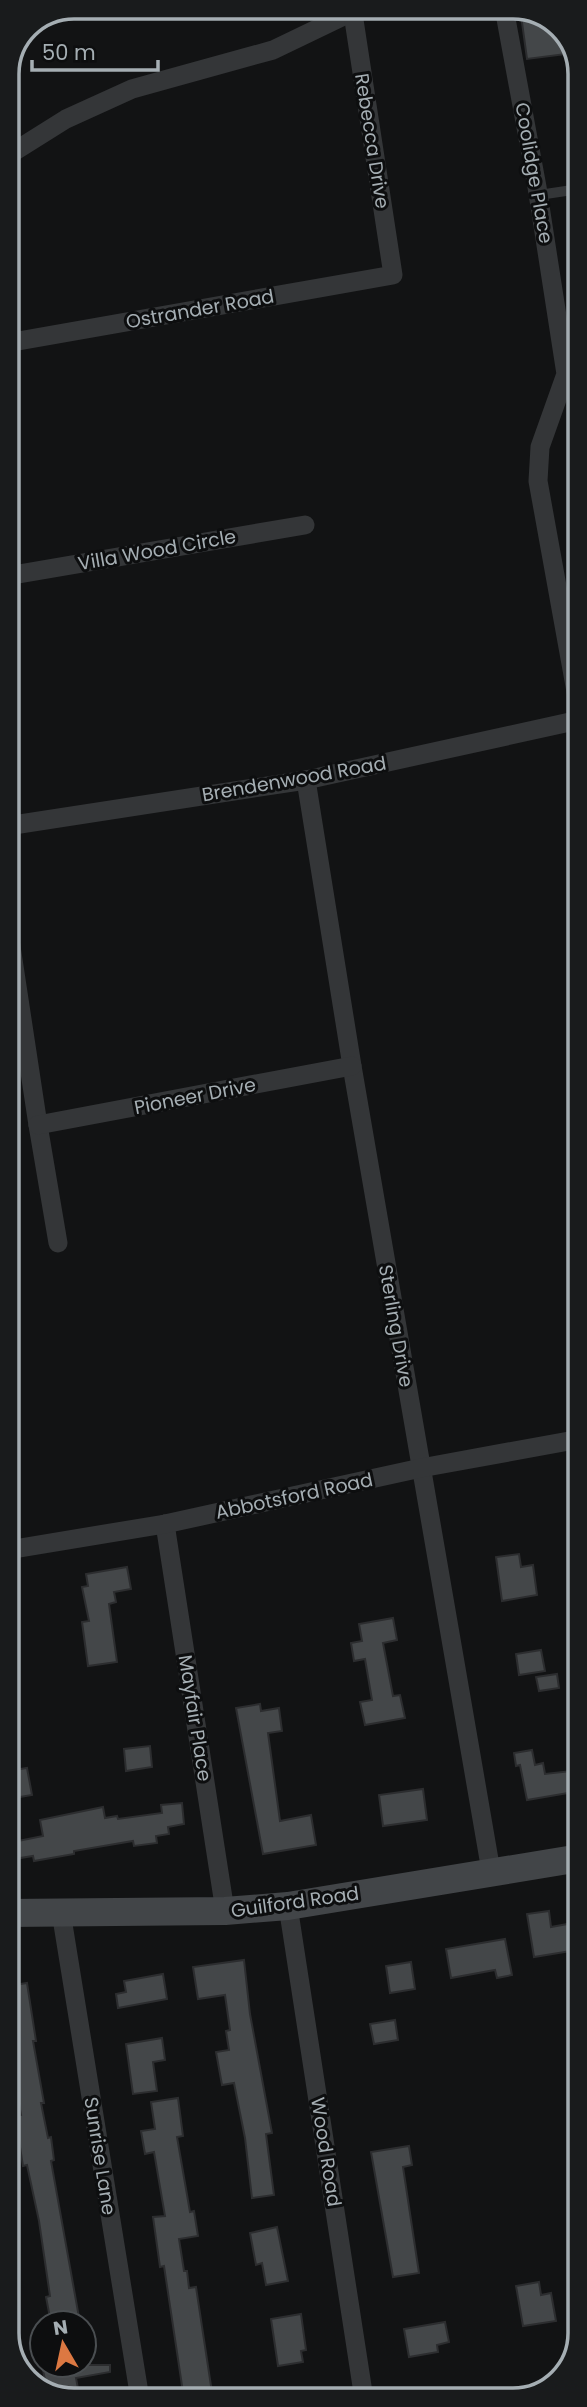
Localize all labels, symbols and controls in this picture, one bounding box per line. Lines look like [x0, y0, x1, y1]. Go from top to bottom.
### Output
scale bar [32, 28, 158, 72]
text: 50 m [42, 38, 96, 67]
street label: Rebecca Drive [348, 71, 396, 211]
street label: Coolidge Place [508, 100, 560, 246]
street label: Ostrander Road [124, 283, 276, 335]
street label: Villa Wood Circle [76, 523, 238, 577]
street label: Brendenwood Road [200, 749, 388, 809]
street label: Pioneer Drive [132, 1071, 258, 1121]
street label: Sterling Drive [372, 1263, 420, 1389]
street label: Abbotsford Road [213, 1466, 375, 1526]
street label: Mayfair Place [172, 1653, 218, 1783]
street label: Guilford Road [229, 1880, 361, 1924]
street label: Sunrise Lane [77, 2095, 123, 2217]
street label: Wood Road [304, 2095, 348, 2209]
north arrow [28, 2309, 98, 2379]
text: N [51, 2313, 70, 2342]

